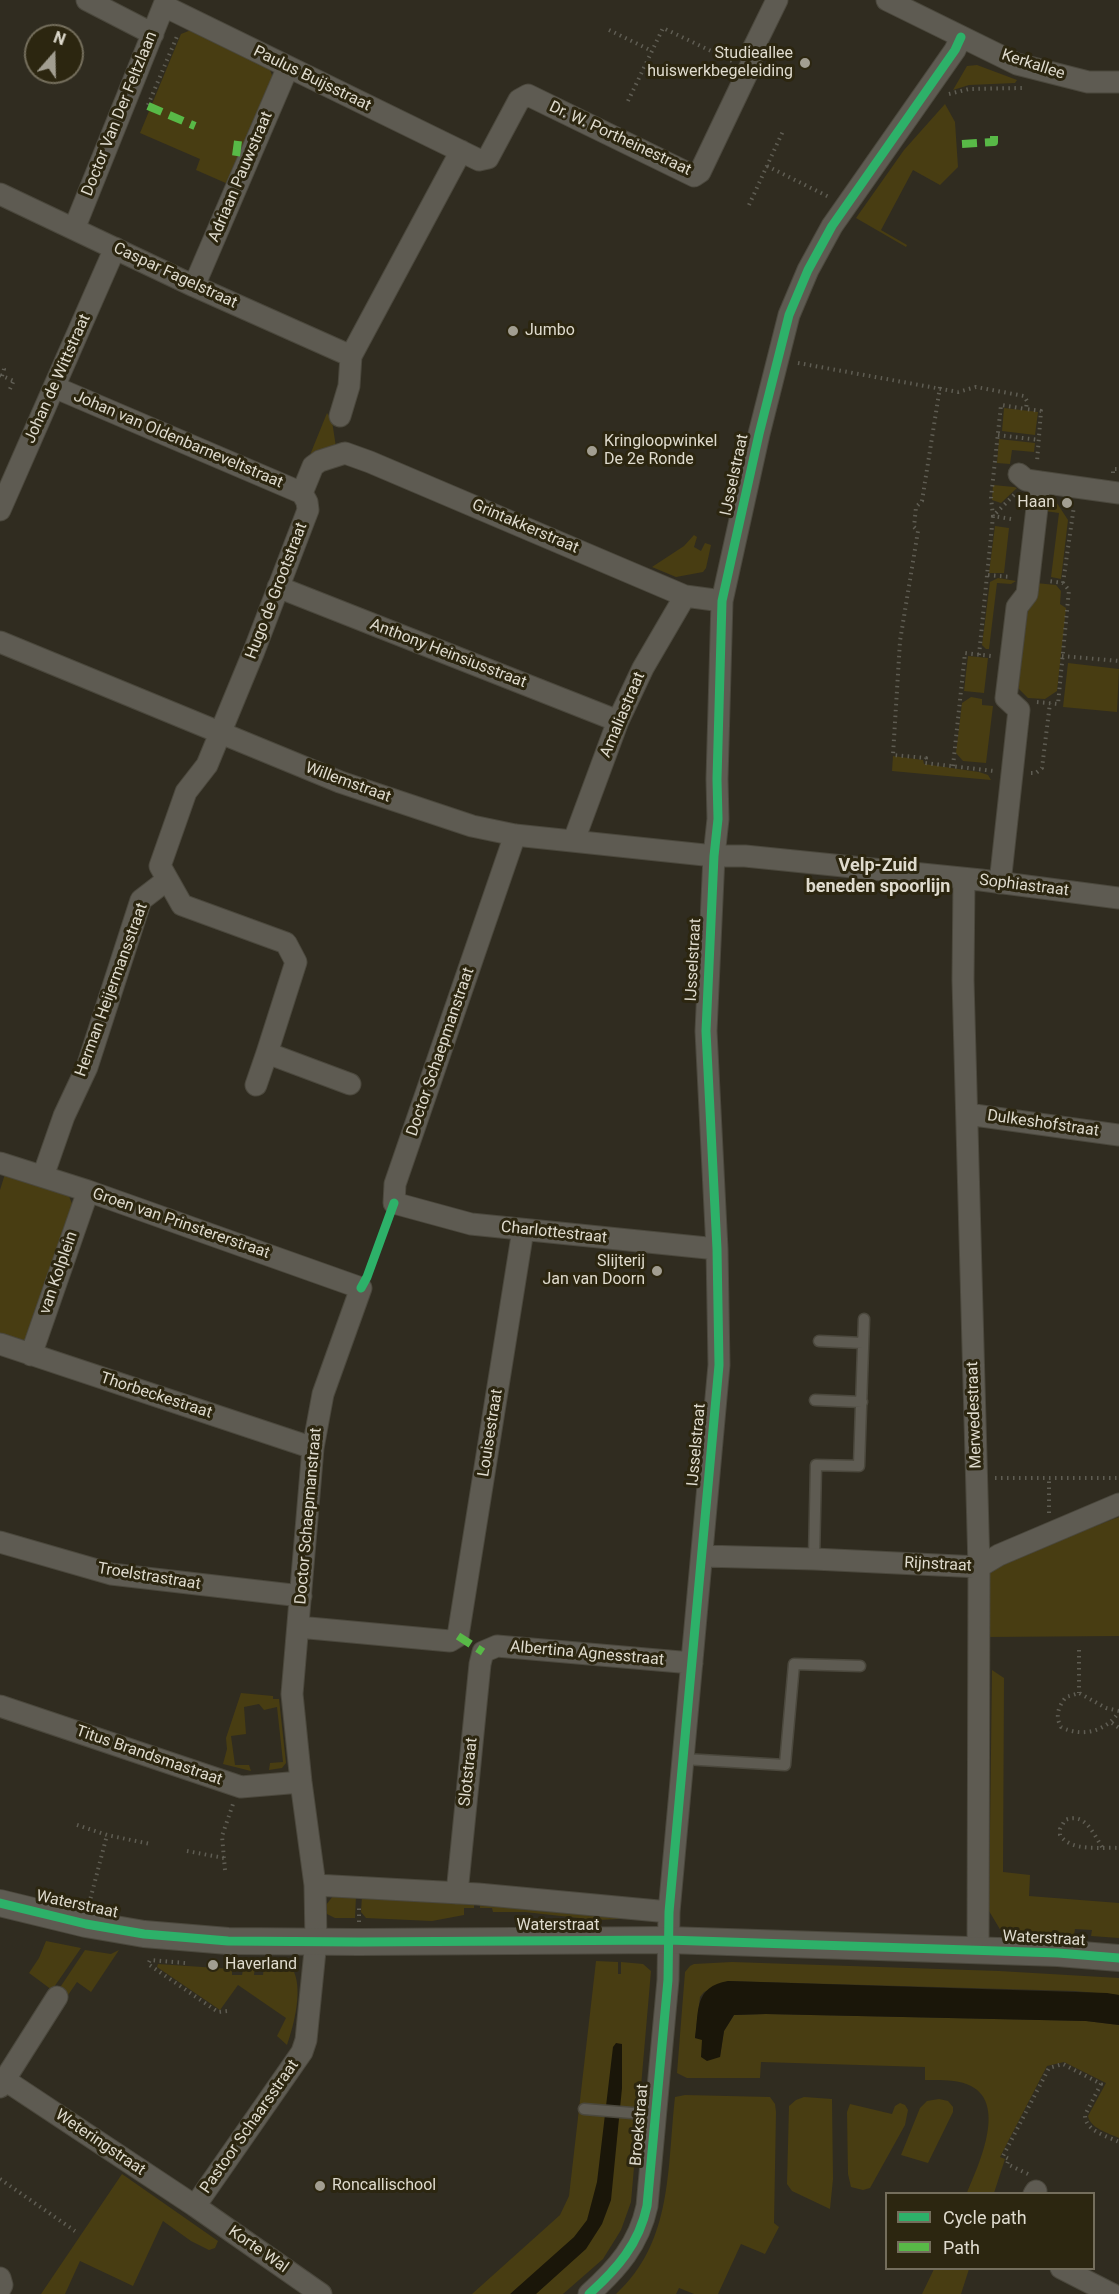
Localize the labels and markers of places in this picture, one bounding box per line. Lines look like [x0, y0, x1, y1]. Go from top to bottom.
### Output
place label: Studieallee huiswerkbegeleiding [647, 44, 793, 82]
marker: Studieallee huiswerkbegeleiding [798, 56, 812, 70]
place label: Jumbo [525, 321, 575, 341]
marker: Jumbo [506, 324, 520, 338]
place label: Kringloopwinkel De 2e Ronde [604, 432, 717, 470]
marker: Kringloopwinkel De 2e Ronde [585, 444, 599, 458]
place label: Haan [1017, 493, 1055, 513]
marker: Haan [1060, 496, 1074, 510]
place label: Slijterij Jan van Doorn [543, 1252, 645, 1290]
marker: Slijterij Jan van Doorn [650, 1264, 664, 1278]
place label: Haverland [225, 1955, 297, 1975]
marker: Haverland [206, 1958, 220, 1972]
place label: Roncallischool [332, 2176, 436, 2196]
marker: Roncallischool [313, 2179, 327, 2193]

